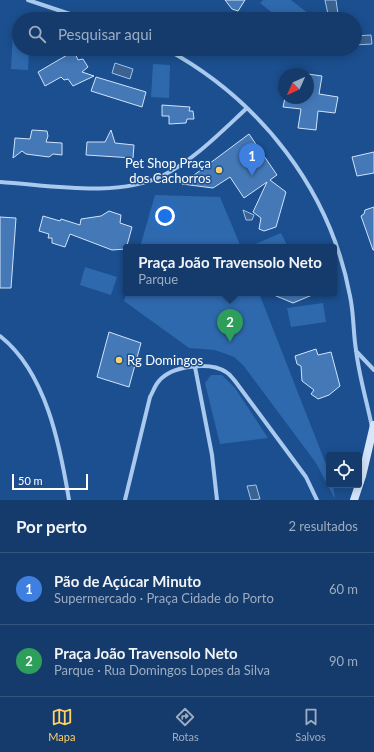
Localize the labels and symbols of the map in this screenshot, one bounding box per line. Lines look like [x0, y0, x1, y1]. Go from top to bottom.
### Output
north arrow [278, 68, 314, 104]
pin: 1 [239, 143, 265, 176]
place label: Pet Shop Praça dos Cachorros [125, 155, 211, 186]
marker: Pet Shop Praça dos Cachorros [214, 165, 224, 175]
your location [155, 206, 175, 226]
pin: 2 [217, 309, 243, 342]
place label: Rg Domingos [127, 352, 203, 368]
marker: Rg Domingos [114, 355, 124, 365]
scale bar [12, 472, 88, 491]

